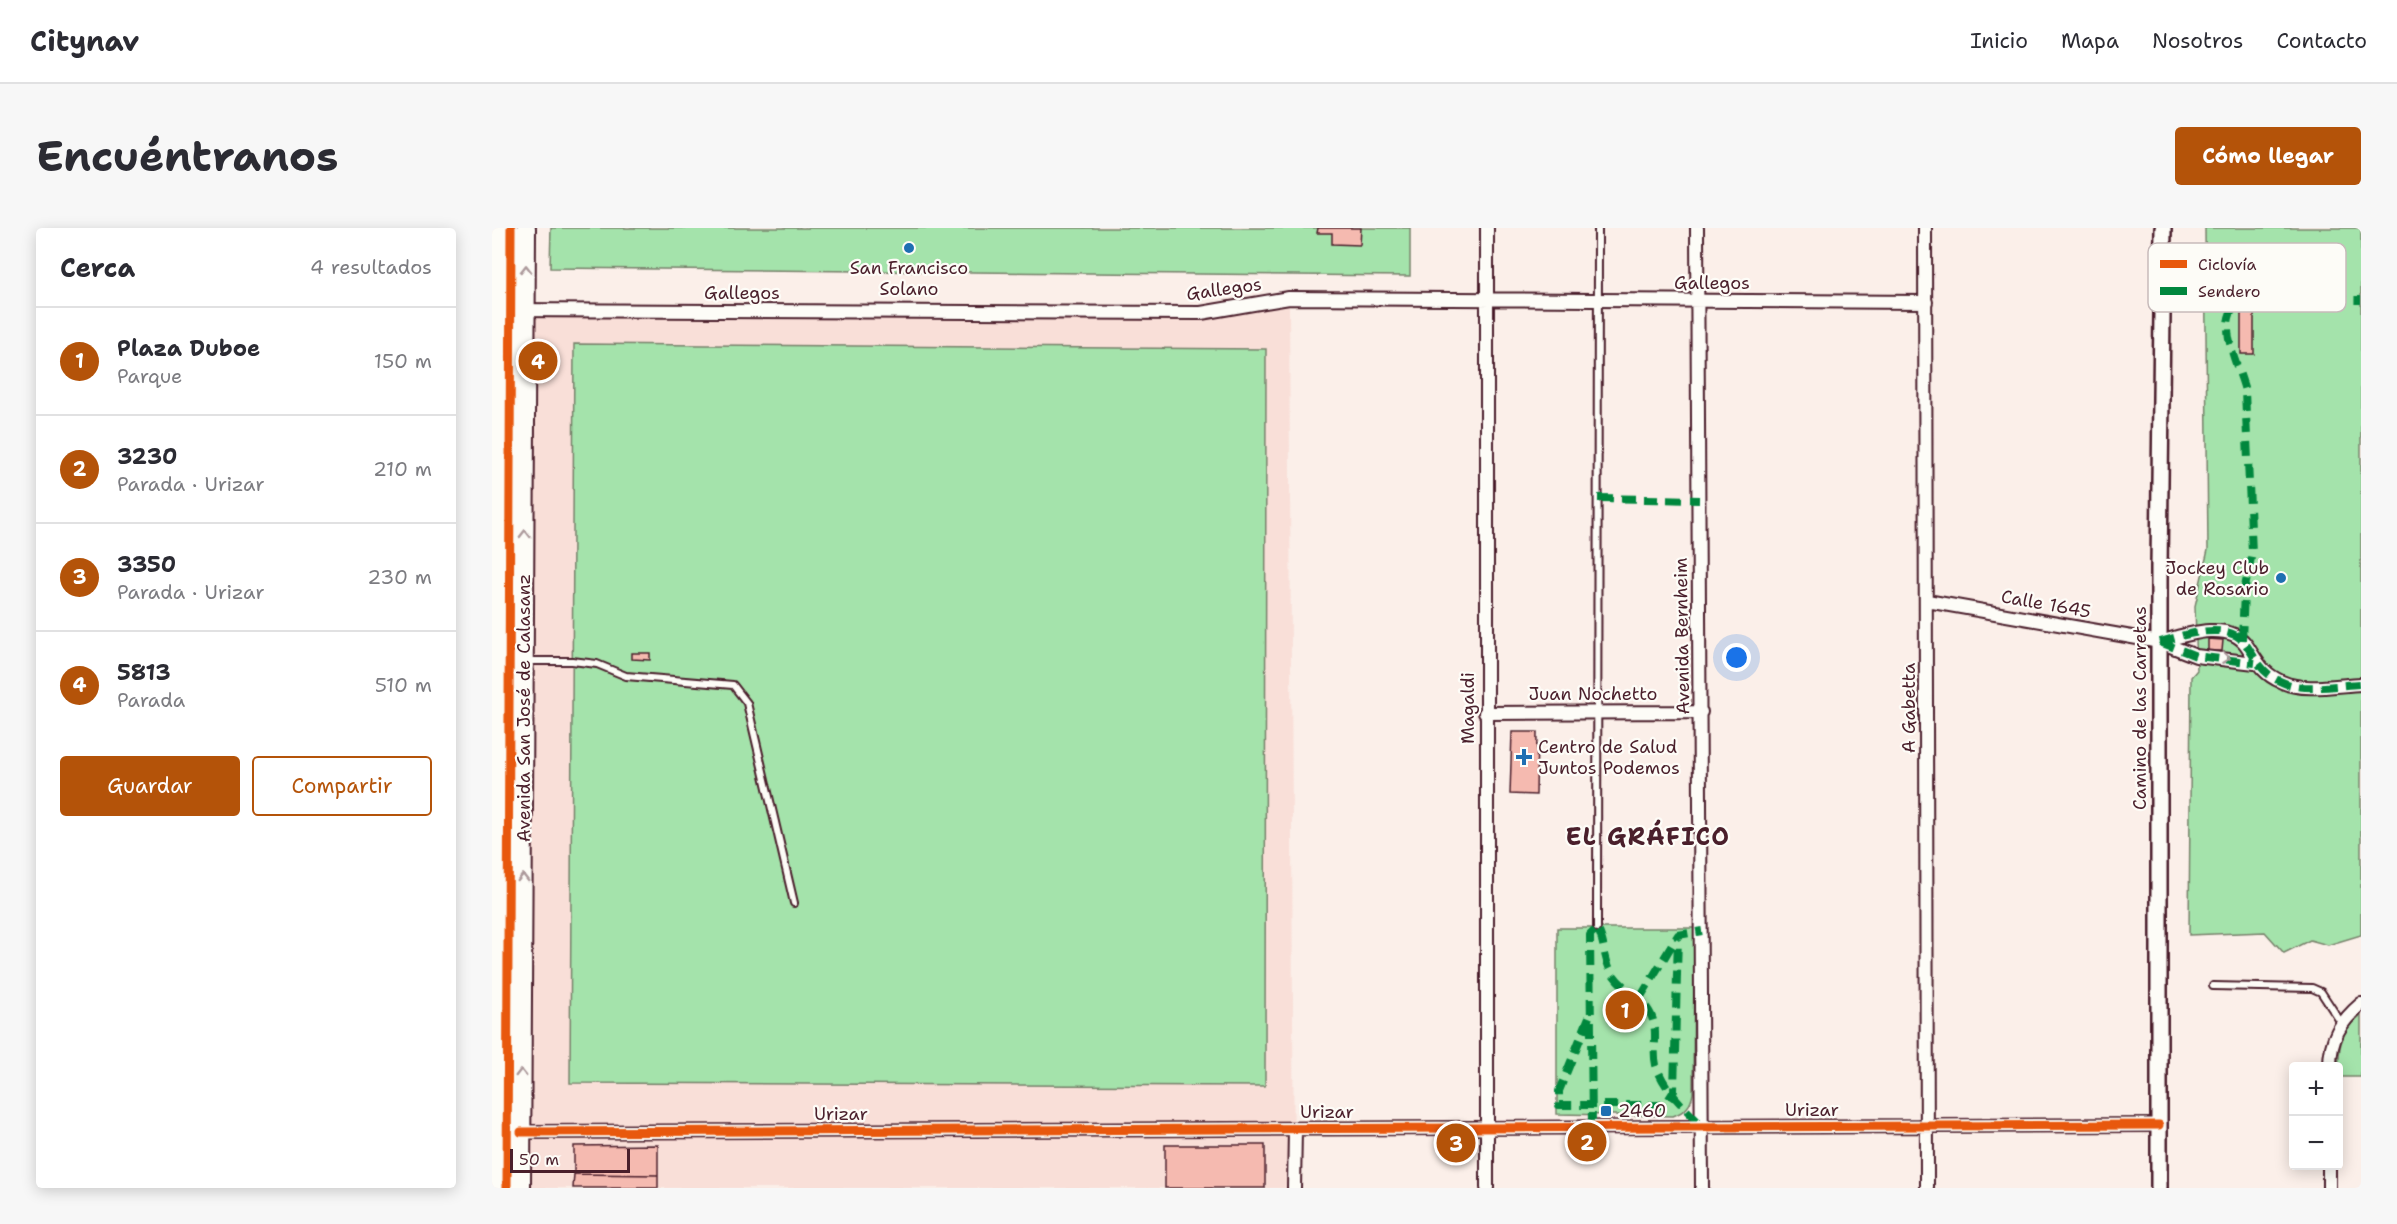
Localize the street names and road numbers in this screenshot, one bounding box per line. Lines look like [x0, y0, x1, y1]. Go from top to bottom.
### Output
street label: Gallegos [1674, 271, 1750, 295]
street label: Gallegos [1185, 272, 1263, 306]
street label: Gallegos [704, 281, 780, 305]
street label: Avenida Bernheim [1669, 557, 1695, 715]
street label: Avenida San José de Calasanz [512, 574, 536, 842]
street label: Calle 1645 [1999, 584, 2093, 624]
street label: Camino de las Carretas [2128, 606, 2152, 810]
street label: A Gabetta [1897, 663, 1921, 753]
street label: Magaldi [1456, 672, 1480, 744]
street label: Juan Nochetto [1529, 682, 1657, 706]
street label: Urizar [1785, 1098, 1839, 1122]
street label: Urizar [1300, 1100, 1354, 1124]
street label: Urizar [814, 1102, 868, 1126]

